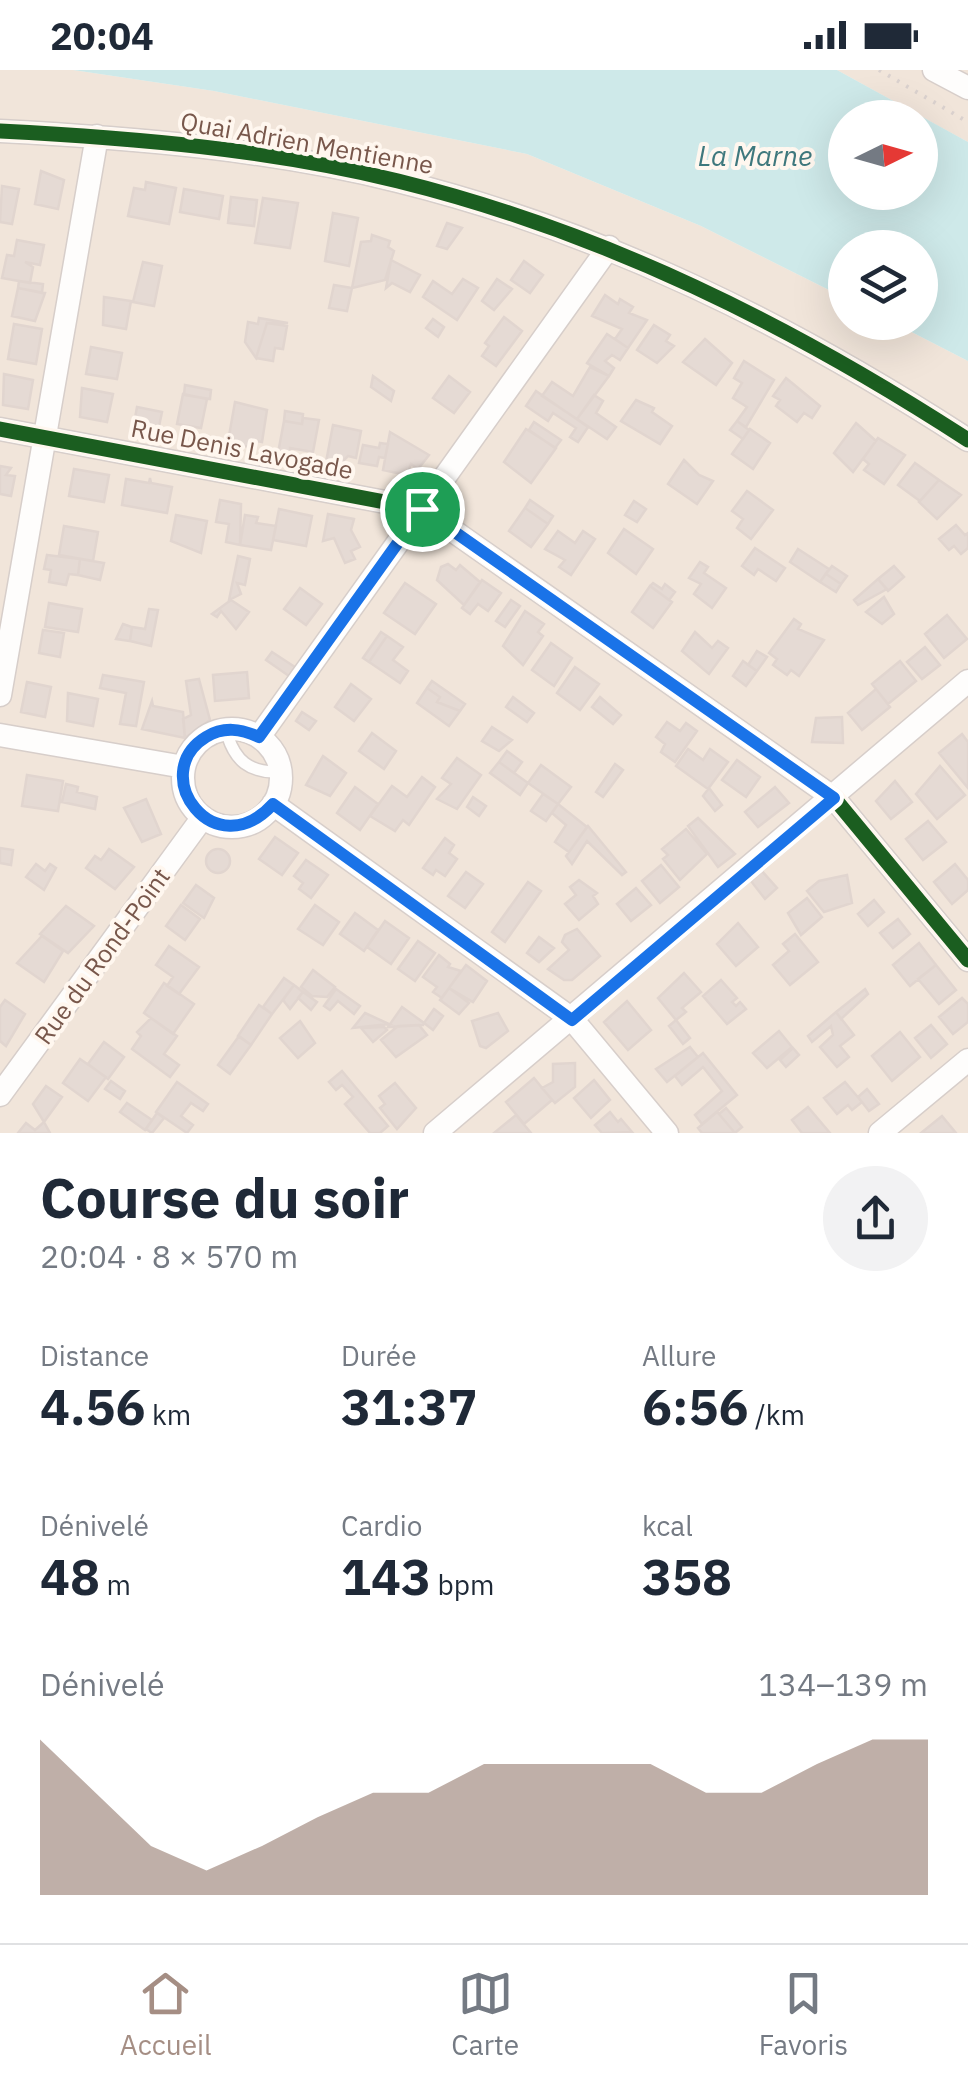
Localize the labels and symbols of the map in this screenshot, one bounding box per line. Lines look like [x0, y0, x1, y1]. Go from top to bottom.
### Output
north arrow [828, 100, 938, 210]
street label: Quai Adrien Mentienne [178, 104, 436, 181]
water label: La Marne [698, 137, 812, 174]
street label: Rue Denis Lavogade [128, 411, 356, 486]
pin [380, 467, 465, 552]
street label: Rue du Rond-Point [26, 861, 177, 1051]

